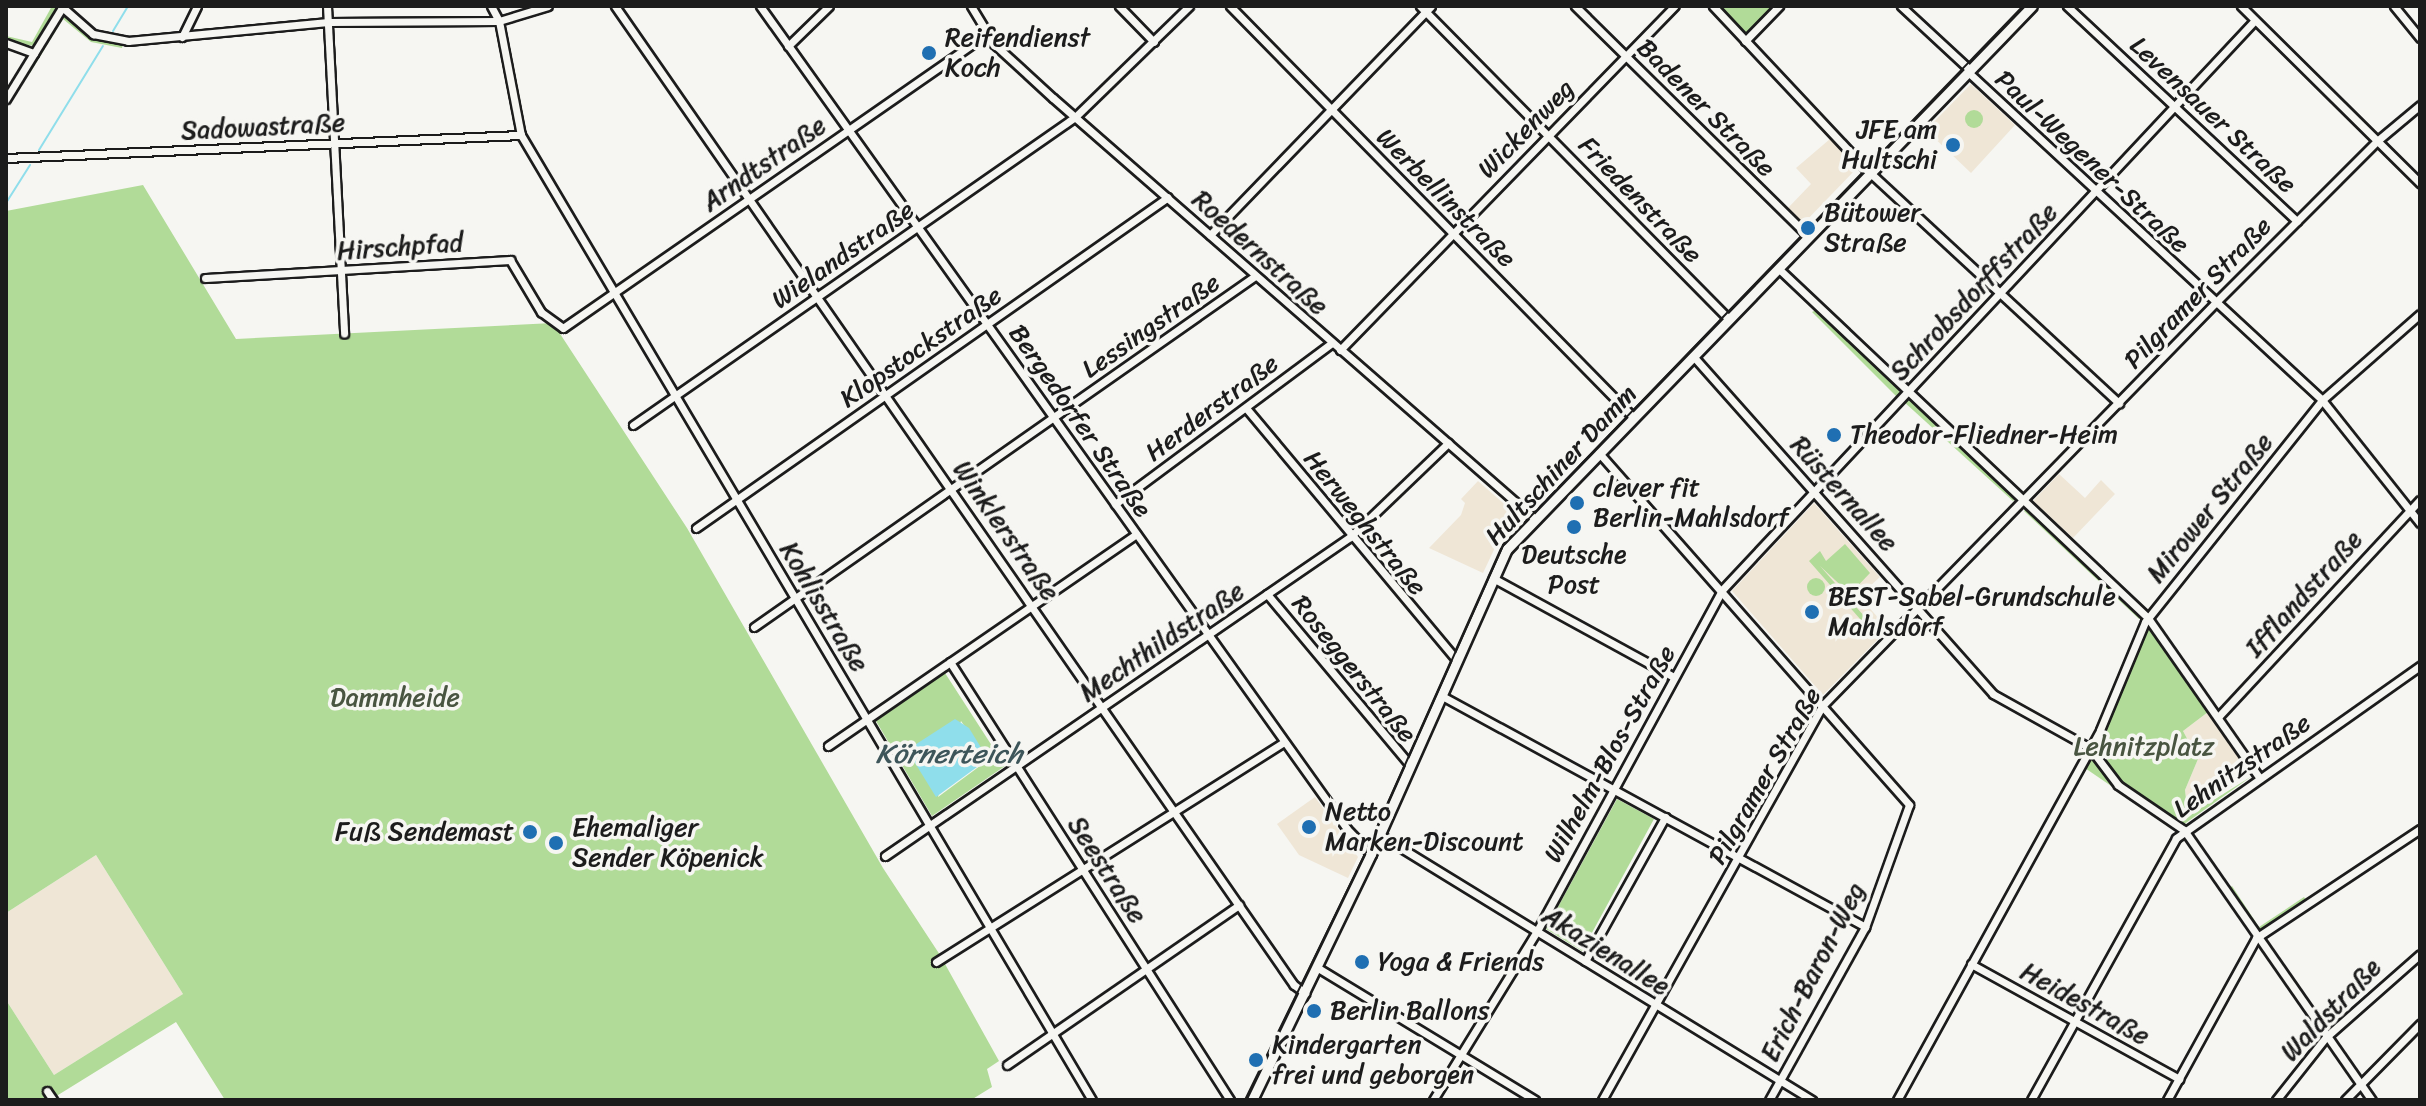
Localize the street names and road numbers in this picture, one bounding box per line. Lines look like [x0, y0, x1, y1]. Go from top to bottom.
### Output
street label: Levensauer Straße [2123, 30, 2303, 200]
street label: Badener Straße [1630, 32, 1782, 184]
street label: Paul-Wegener-Straße [1988, 64, 2196, 260]
street label: Wickenweg [1471, 73, 1581, 185]
street label: Sadowastraße [180, 107, 346, 147]
street label: Arndtstraße [696, 110, 832, 218]
street label: Werbellinstraße [1370, 122, 1522, 274]
street label: Friedenstraße [1572, 130, 1708, 270]
street label: Roedernstraße [1186, 184, 1334, 322]
street label: Wielandstraße [766, 194, 920, 316]
street label: Schrobsdorffstraße [1884, 197, 2064, 387]
street label: Pilgramer Straße [2117, 210, 2279, 376]
street label: Hirschpfad [336, 227, 464, 267]
street label: Lessingstraße [1076, 267, 1226, 385]
street label: Klopstockstraße [834, 280, 1008, 414]
street label: Bergedorfer Straße [1002, 318, 1158, 524]
street label: Herderstraße [1139, 348, 1285, 468]
street label: Hultschiner Damm [1479, 378, 1643, 552]
street label: Mirower Straße [2140, 427, 2280, 589]
street label: Rüsternallee [1784, 430, 1904, 558]
street label: Herweghstraße [1297, 444, 1433, 602]
street label: Winklerstraße [946, 455, 1066, 607]
street label: Ifflandstraße [2239, 524, 2369, 664]
street label: Kohlisstraße [773, 536, 875, 678]
street label: Mechthildstraße [1074, 575, 1250, 709]
street label: Roseggerstraße [1285, 589, 1423, 749]
street label: Wilhelm-Blos-Straße [1537, 640, 1683, 868]
street label: Pilgramer Straße [1702, 682, 1828, 870]
street label: Lehnitzstraße [2167, 707, 2317, 825]
street label: Seestraße [1061, 811, 1153, 929]
street label: Erich-Baron-Weg [1754, 877, 1872, 1067]
street label: Akazienallee [1537, 900, 1675, 1002]
street label: Waldstraße [2274, 952, 2388, 1068]
street label: Heidestraße [2015, 956, 2155, 1052]

